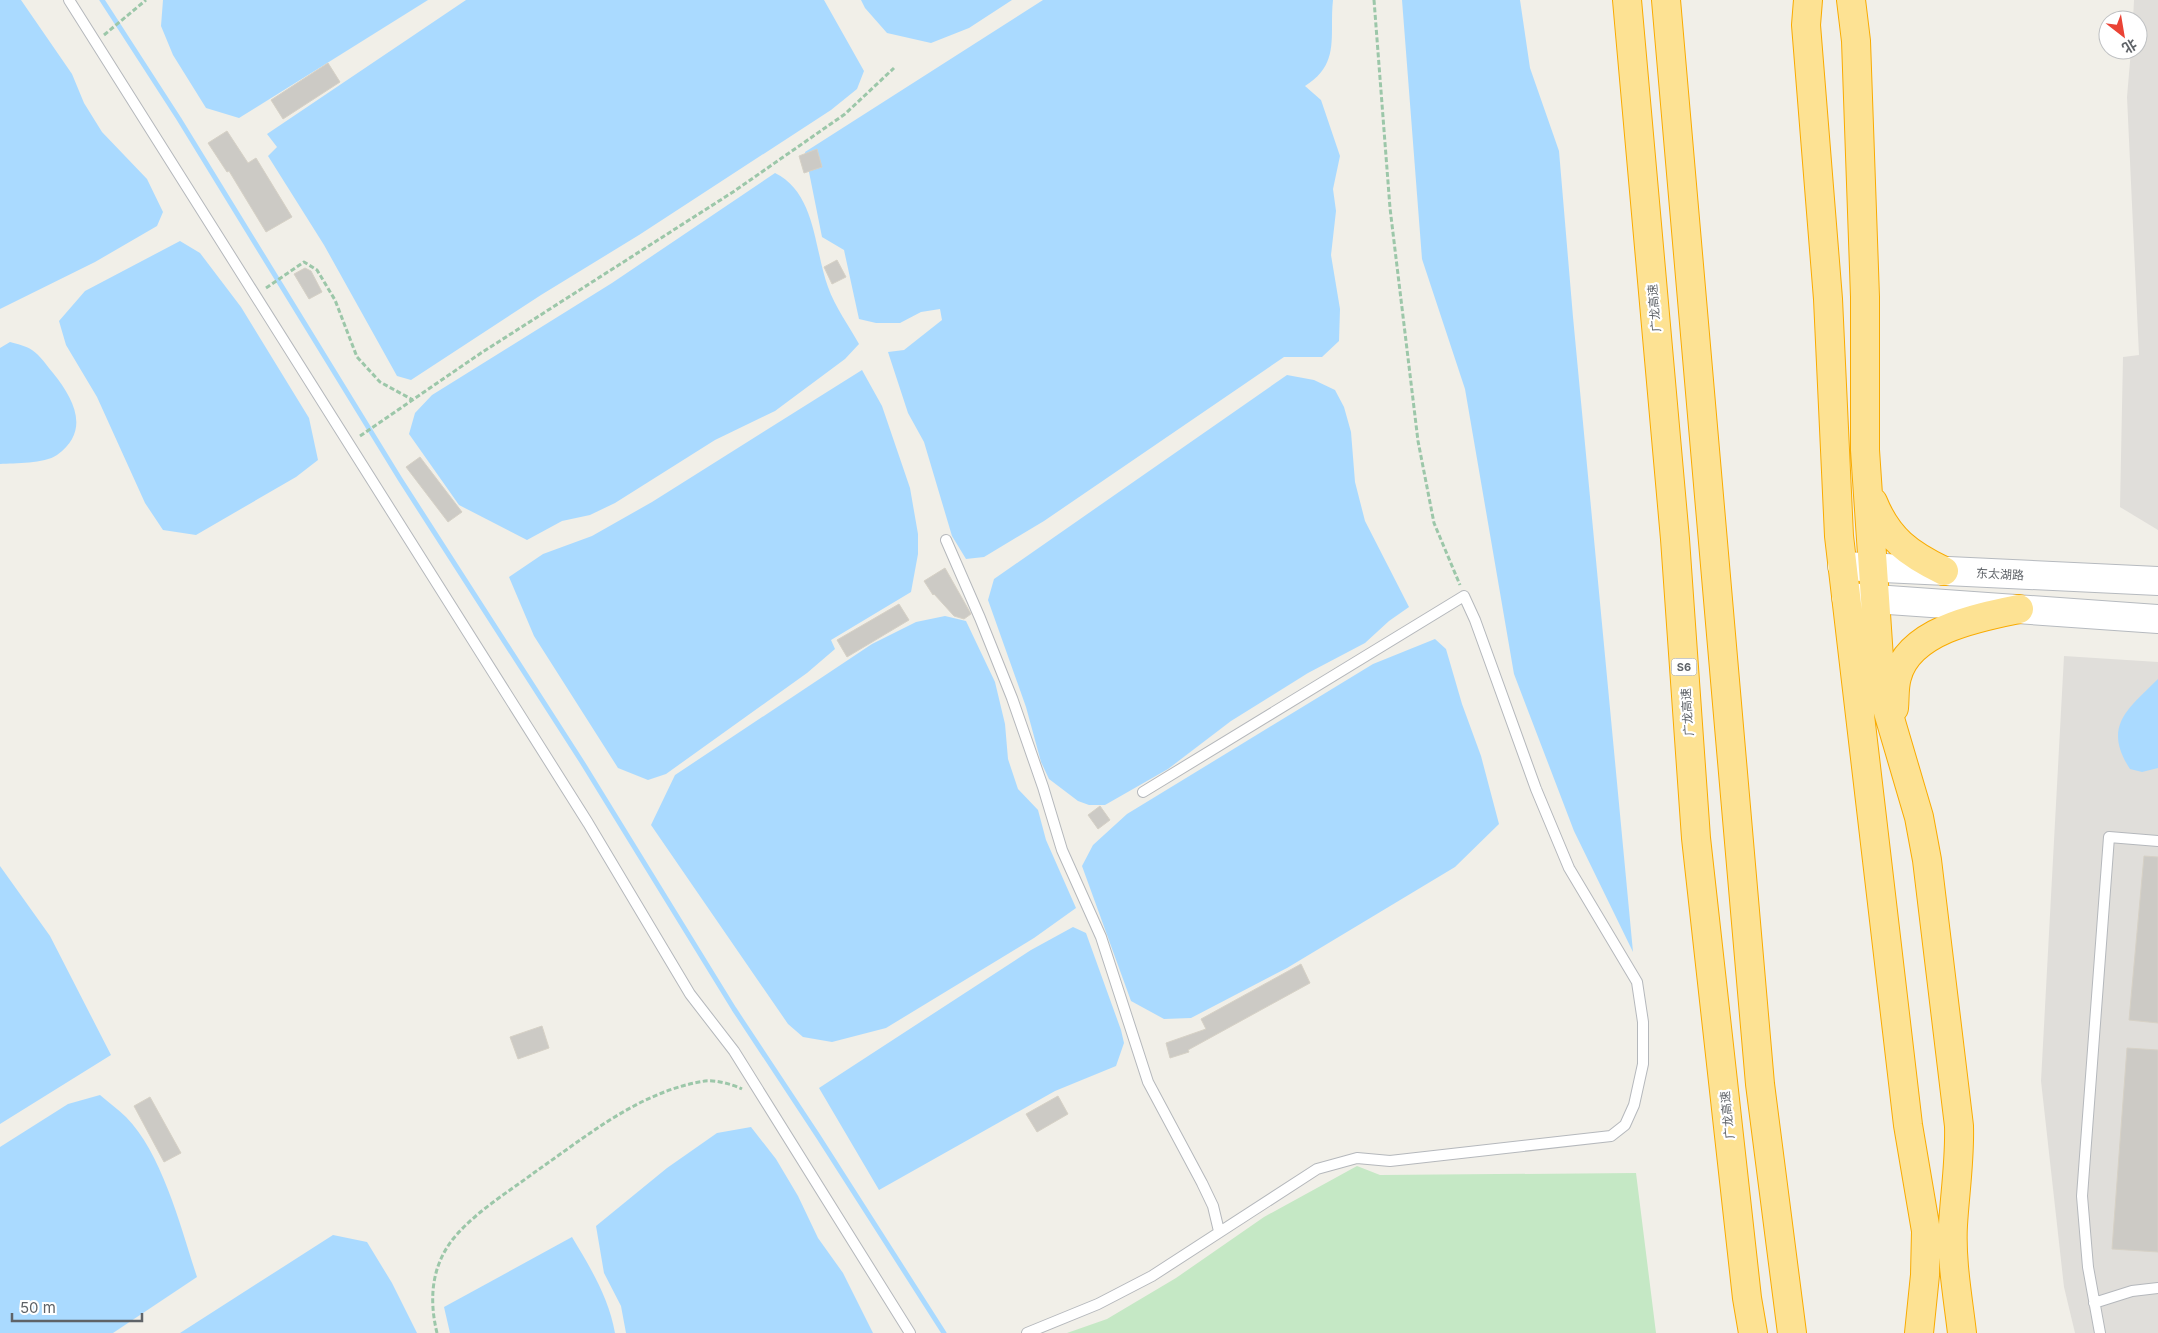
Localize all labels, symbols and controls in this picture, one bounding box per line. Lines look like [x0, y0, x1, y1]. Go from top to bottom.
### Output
north arrow [2098, 10, 2148, 60]
text: 北 [2120, 36, 2140, 57]
street label: 广龙高速 [1644, 283, 1664, 333]
street label: 东太湖路 [1976, 565, 2024, 583]
road number: S6 [1672, 659, 1696, 676]
street label: 广龙高速 [1678, 688, 1696, 736]
street label: 广龙高速 [1717, 1090, 1737, 1140]
scale bar [12, 1290, 142, 1322]
text: 50 m [20, 1298, 56, 1317]

